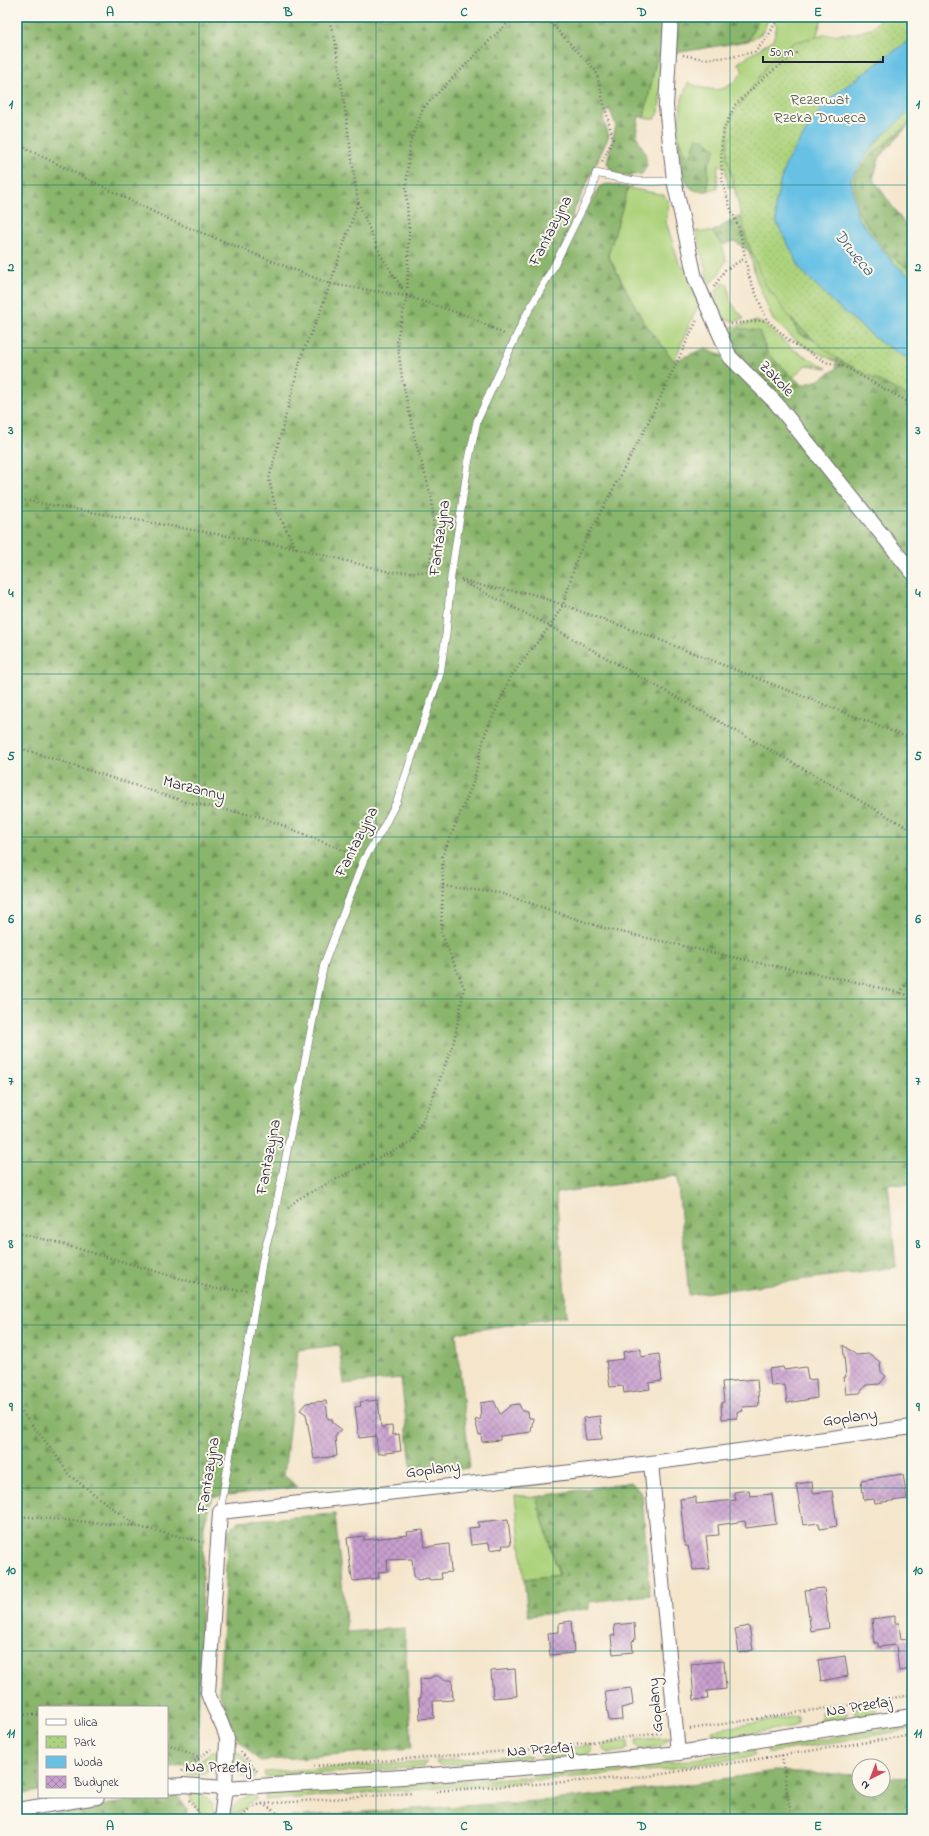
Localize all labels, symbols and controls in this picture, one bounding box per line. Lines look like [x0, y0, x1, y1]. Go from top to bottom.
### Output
text: A [106, 3, 114, 22]
text: B [283, 3, 293, 22]
text: C [460, 3, 468, 22]
text: D [636, 3, 647, 22]
text: E [814, 3, 822, 22]
scale bar [763, 38, 883, 64]
text: 50 m [769, 44, 793, 62]
park label: Rezerwat Rzeka Drwęca [774, 88, 866, 130]
text: 1 [9, 95, 14, 114]
text: 1 [916, 95, 921, 114]
street label: Fantazyjna [523, 192, 579, 271]
water label: Drwęca [828, 225, 881, 282]
text: 2 [7, 258, 15, 277]
text: 2 [914, 258, 922, 277]
street label: Zakole [753, 355, 800, 403]
text: 3 [7, 421, 14, 440]
text: 3 [914, 421, 921, 440]
street label: Fantazyjna [423, 499, 457, 578]
text: 4 [7, 584, 14, 603]
text: 4 [914, 584, 921, 603]
text: 5 [7, 747, 15, 766]
text: 5 [914, 747, 922, 766]
street label: Marzanny [160, 770, 228, 808]
street label: Fantazyjna [329, 803, 385, 882]
text: 6 [7, 910, 14, 929]
text: 6 [914, 910, 921, 929]
text: 7 [8, 1072, 14, 1091]
text: 7 [915, 1072, 921, 1091]
street label: Fantazyjna [250, 1117, 288, 1198]
text: 8 [8, 1235, 14, 1254]
text: 8 [915, 1235, 921, 1254]
text: 9 [8, 1398, 14, 1417]
text: 9 [915, 1398, 921, 1417]
street label: Goplany [821, 1402, 879, 1434]
street label: Fantazyjna [191, 1435, 227, 1516]
street label: Goplany [404, 1455, 462, 1485]
text: 10 [6, 1561, 16, 1580]
text: 10 [913, 1561, 923, 1580]
street label: Goplany [642, 1677, 670, 1733]
street label: Na Przełaj [824, 1690, 894, 1724]
legend [38, 1706, 168, 1798]
text: Ulica [74, 1714, 98, 1732]
text: 11 [7, 1724, 16, 1743]
text: 11 [914, 1724, 923, 1743]
text: Park [74, 1734, 96, 1752]
street label: Na Przełaj [506, 1736, 575, 1764]
text: Woda [74, 1754, 103, 1772]
street label: Na Przełaj [185, 1755, 252, 1781]
north arrow [851, 1758, 891, 1798]
text: Budynek [73, 1774, 120, 1793]
text: N [857, 1776, 873, 1793]
text: A [106, 1817, 114, 1836]
text: B [283, 1817, 293, 1836]
text: C [460, 1817, 468, 1836]
text: D [636, 1817, 647, 1836]
text: E [814, 1817, 822, 1836]

